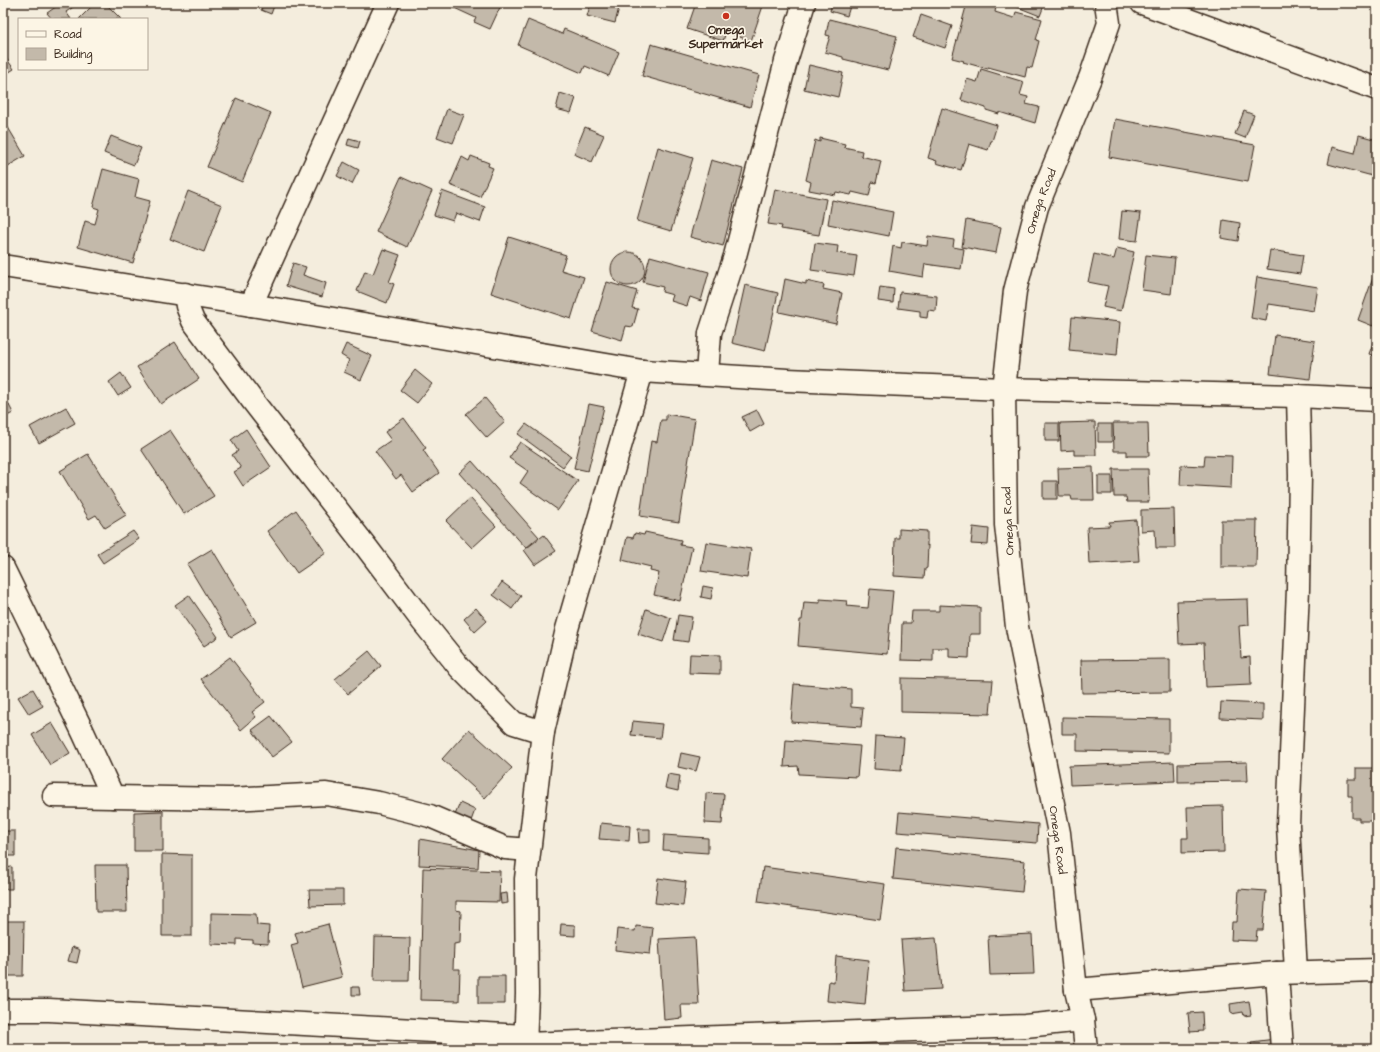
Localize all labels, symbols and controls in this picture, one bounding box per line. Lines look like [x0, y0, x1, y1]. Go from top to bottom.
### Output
marker: Omega Supermarket [721, 11, 731, 21]
legend [18, 18, 148, 70]
place label: Omega Supermarket [688, 22, 763, 54]
text: Road [54, 26, 82, 43]
text: Building [54, 46, 92, 64]
street label: Omega Road [1022, 166, 1061, 236]
street label: Omega Road [998, 486, 1020, 556]
street label: Omega Road [1043, 805, 1071, 875]

